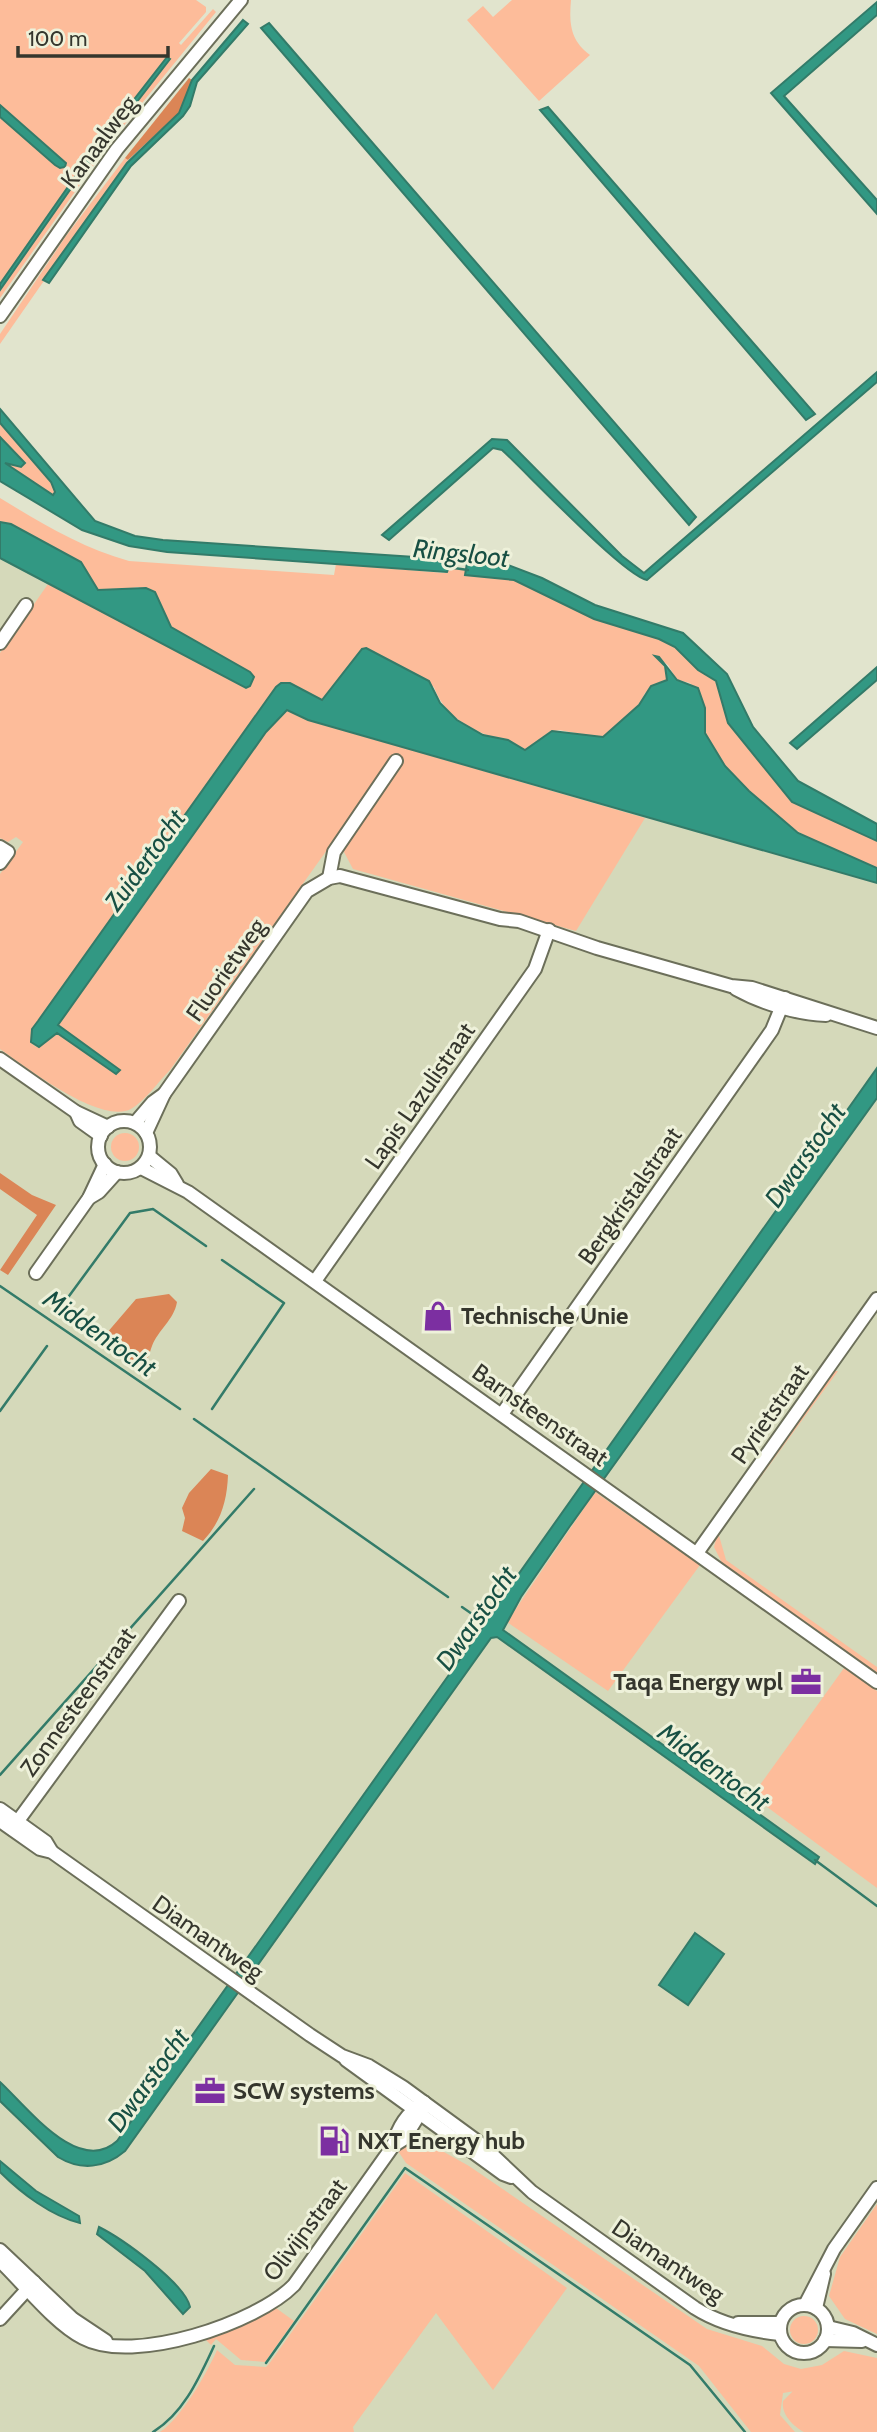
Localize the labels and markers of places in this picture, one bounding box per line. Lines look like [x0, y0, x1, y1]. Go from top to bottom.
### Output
shop icon: Technische Unie [421, 1299, 455, 1333]
place label: Technische Unie [461, 1301, 628, 1330]
office icon: Taqa Energy wpl [789, 1665, 823, 1699]
place label: Taqa Energy wpl [613, 1667, 783, 1696]
office icon: SCW systems [193, 2074, 227, 2108]
place label: SCW systems [233, 2076, 375, 2105]
fuel station icon: NXT Energy hub [317, 2124, 351, 2158]
place label: NXT Energy hub [357, 2126, 525, 2155]

